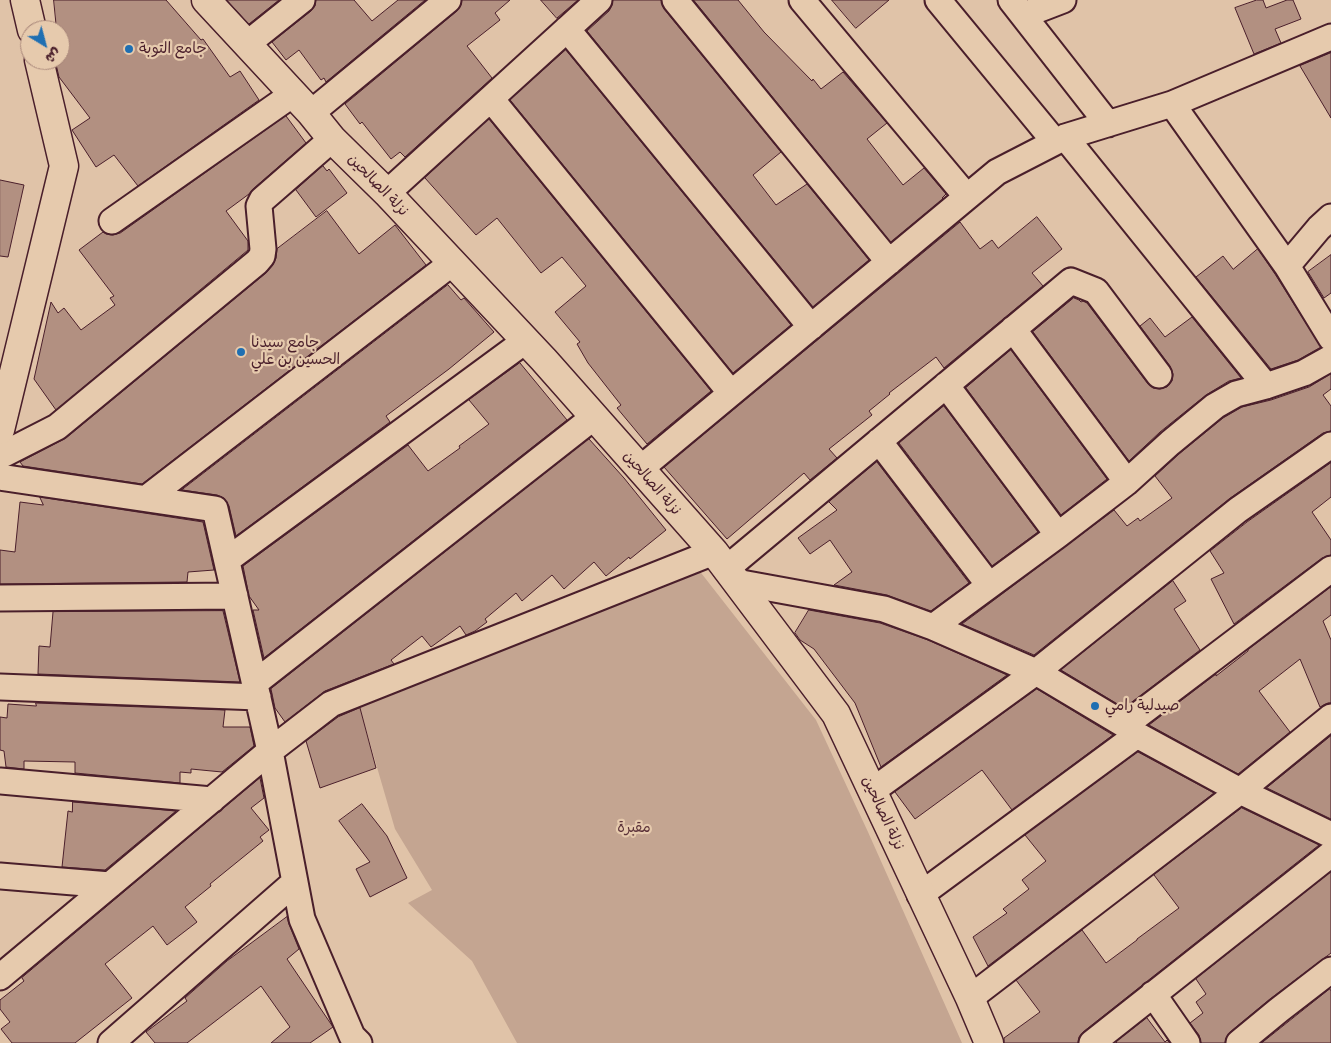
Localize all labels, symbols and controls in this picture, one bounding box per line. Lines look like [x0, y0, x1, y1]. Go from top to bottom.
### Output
north arrow [20, 20, 70, 70]
place label: جامع التوبة [139, 40, 207, 58]
marker: جامع التوبة [123, 43, 135, 55]
text: ش [42, 44, 65, 68]
street label: نزلة الصالحين [344, 150, 412, 220]
place label: جامع سيدنا الحسين بن علي [251, 334, 340, 369]
marker: جامع سيدنا الحسين بن علي [235, 346, 247, 358]
street label: نزلة الصالحين [619, 447, 685, 519]
place label: صيدلية رامي [1105, 697, 1179, 715]
marker: صيدلية رامي [1089, 700, 1101, 712]
street label: نزلة الصالحين [858, 773, 908, 853]
park label: مقبرة [617, 819, 651, 837]

